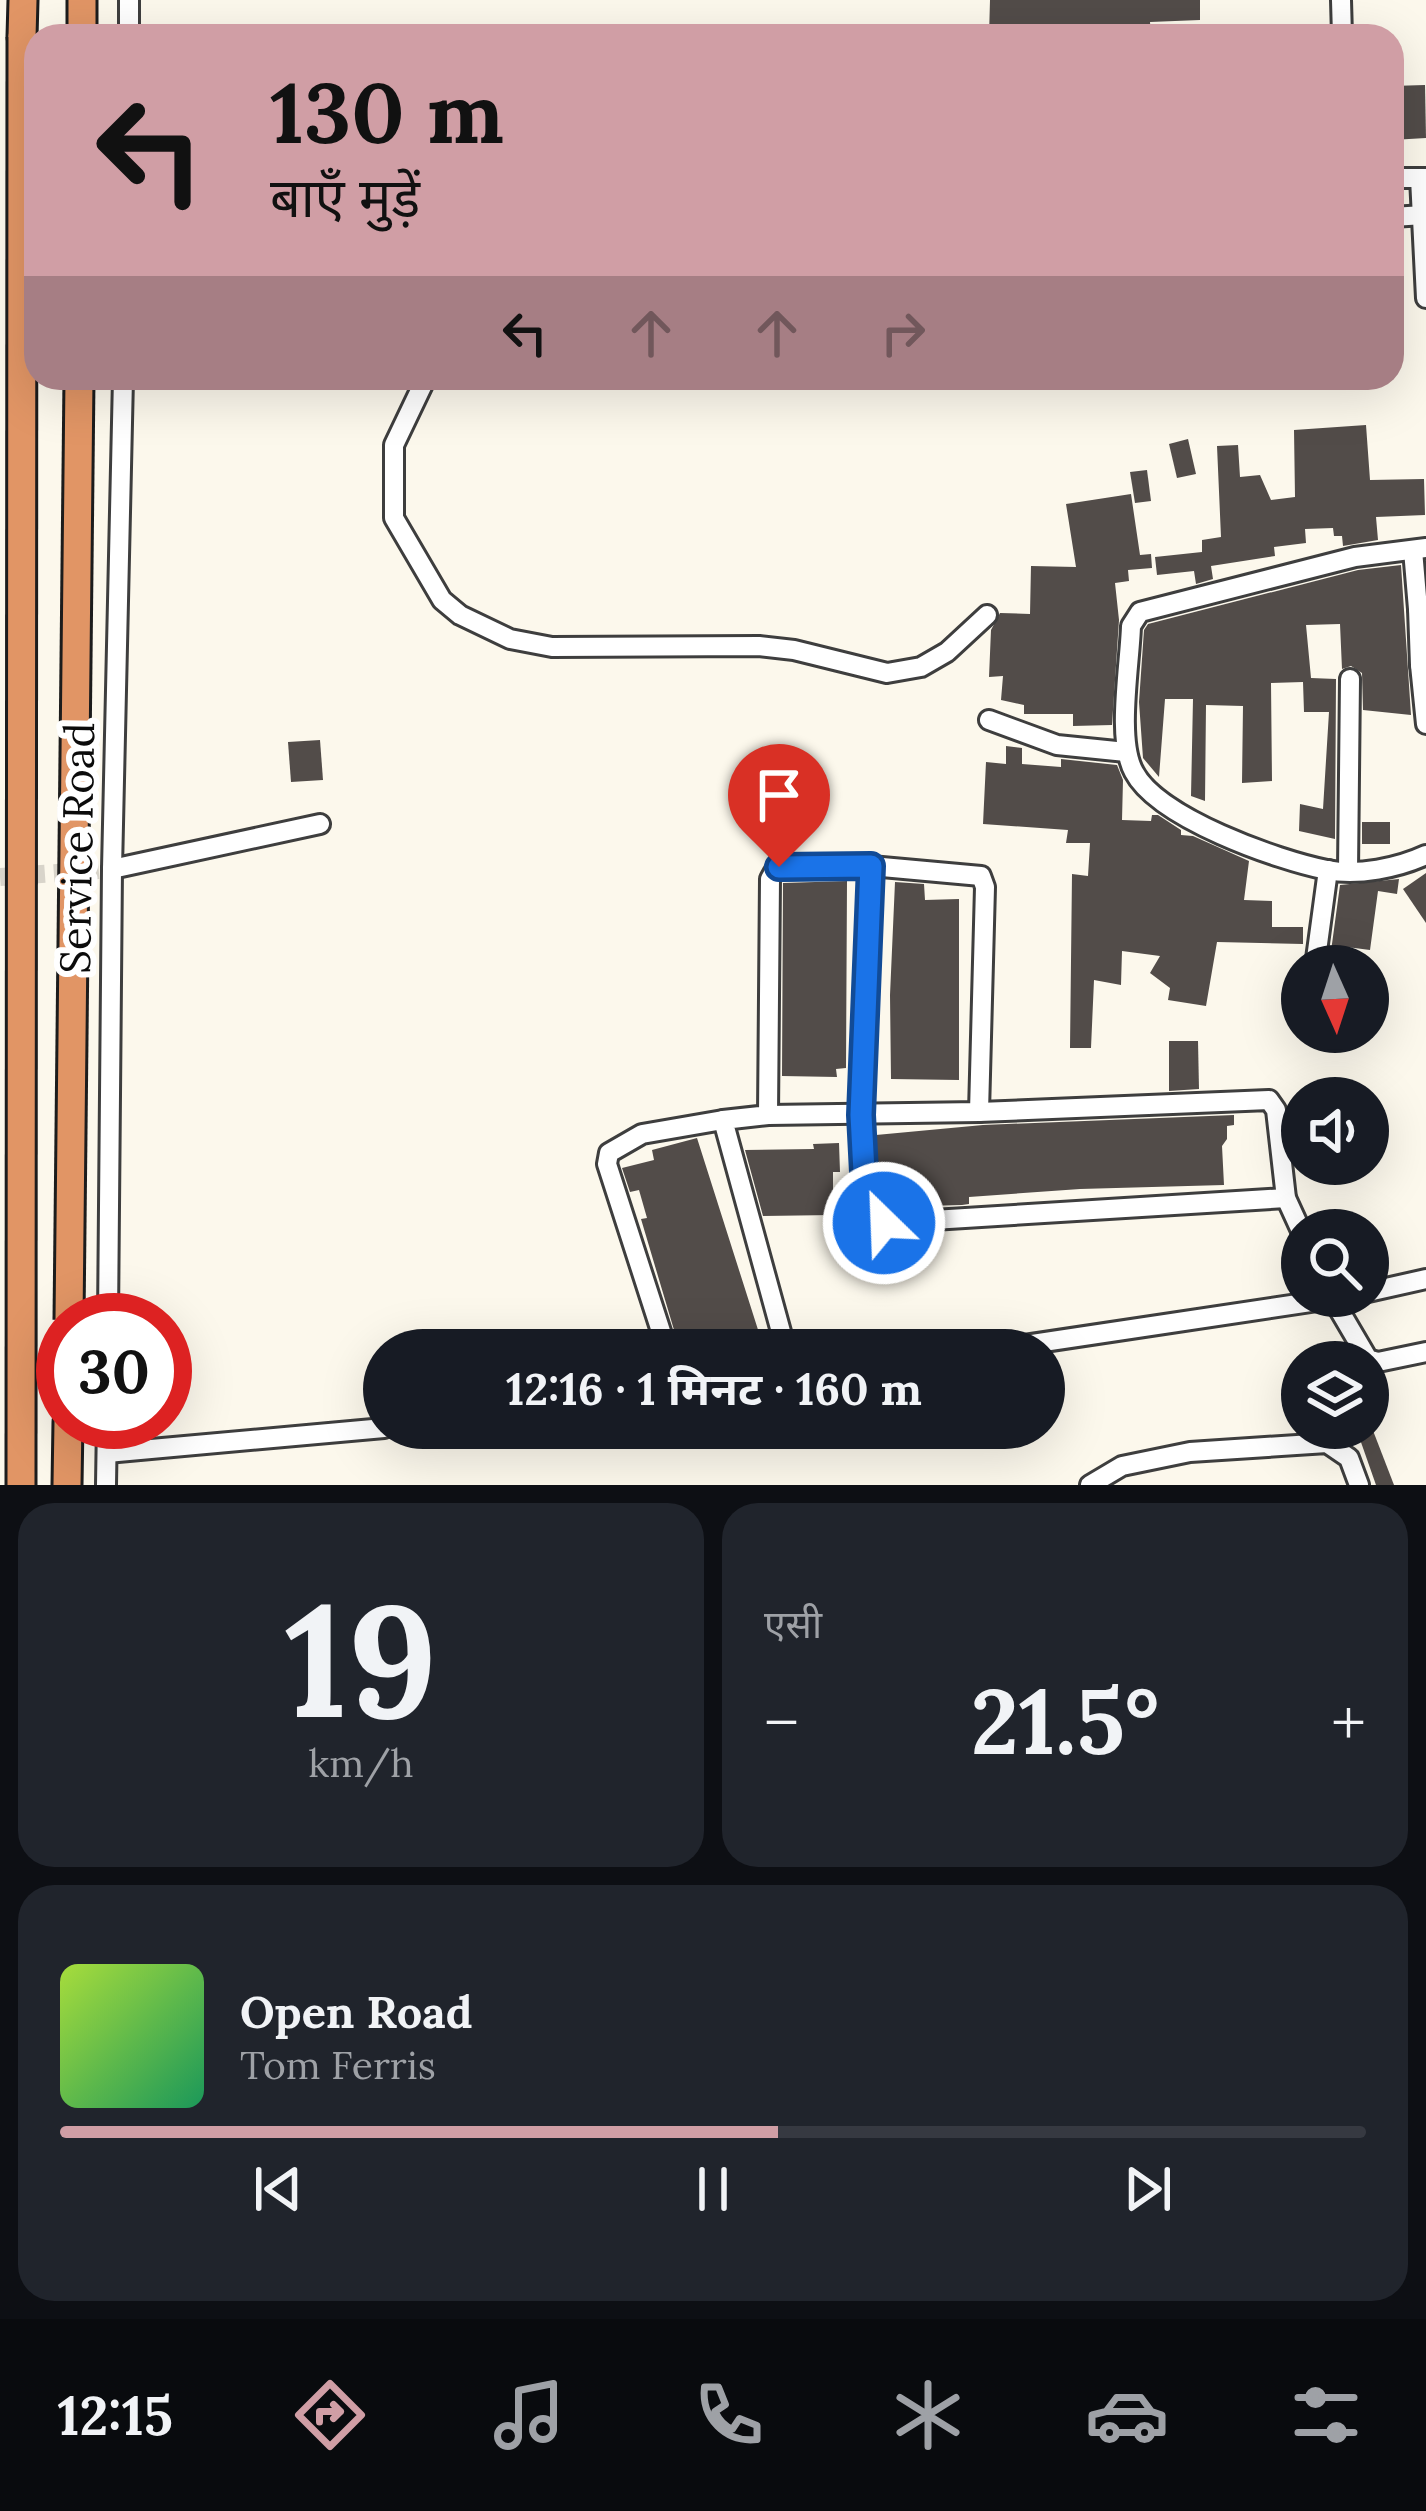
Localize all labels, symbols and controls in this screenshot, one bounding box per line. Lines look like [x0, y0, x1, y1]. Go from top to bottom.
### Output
text: 130 m [270, 58, 504, 166]
icon: left [72, 72, 228, 228]
text: बाएँ मुड़ें [270, 163, 420, 232]
icon: left [492, 300, 558, 366]
icon: ahead [618, 300, 684, 366]
icon: ahead [744, 300, 810, 366]
icon: right [870, 300, 936, 366]
street label: Service Road [48, 722, 106, 974]
pin [728, 744, 830, 867]
icon: arrive [746, 762, 812, 828]
north arrow [1281, 945, 1389, 1053]
map controls [1281, 945, 1389, 1449]
button: sound [1281, 1077, 1389, 1185]
position arrow [821, 1160, 947, 1286]
button: search [1281, 1209, 1389, 1317]
speed limit sign: 30 [36, 1293, 192, 1449]
button: layers [1281, 1341, 1389, 1449]
text: 12:16 · 1 मिनट · 160 m [506, 1360, 922, 1417]
text: 19 [284, 1560, 438, 1760]
text: एसी [764, 1599, 822, 1649]
text: 21.5° [971, 1663, 1159, 1779]
text: − [764, 1680, 799, 1764]
text: + [1331, 1680, 1366, 1764]
text: km/h [308, 1738, 414, 1788]
text: Open Road [240, 1983, 473, 2040]
text: Tom Ferris [240, 2040, 436, 2090]
icon: previous [245, 2156, 311, 2222]
icon: pause [680, 2156, 746, 2222]
icon: next [1115, 2156, 1181, 2222]
icon: directions [288, 2373, 372, 2457]
icon: music [487, 2373, 571, 2457]
icon: phone [687, 2373, 771, 2457]
icon: climate [886, 2373, 970, 2457]
icon: car [1085, 2373, 1169, 2457]
icon: filters [1284, 2373, 1368, 2457]
text: 12:15 [58, 2381, 173, 2450]

